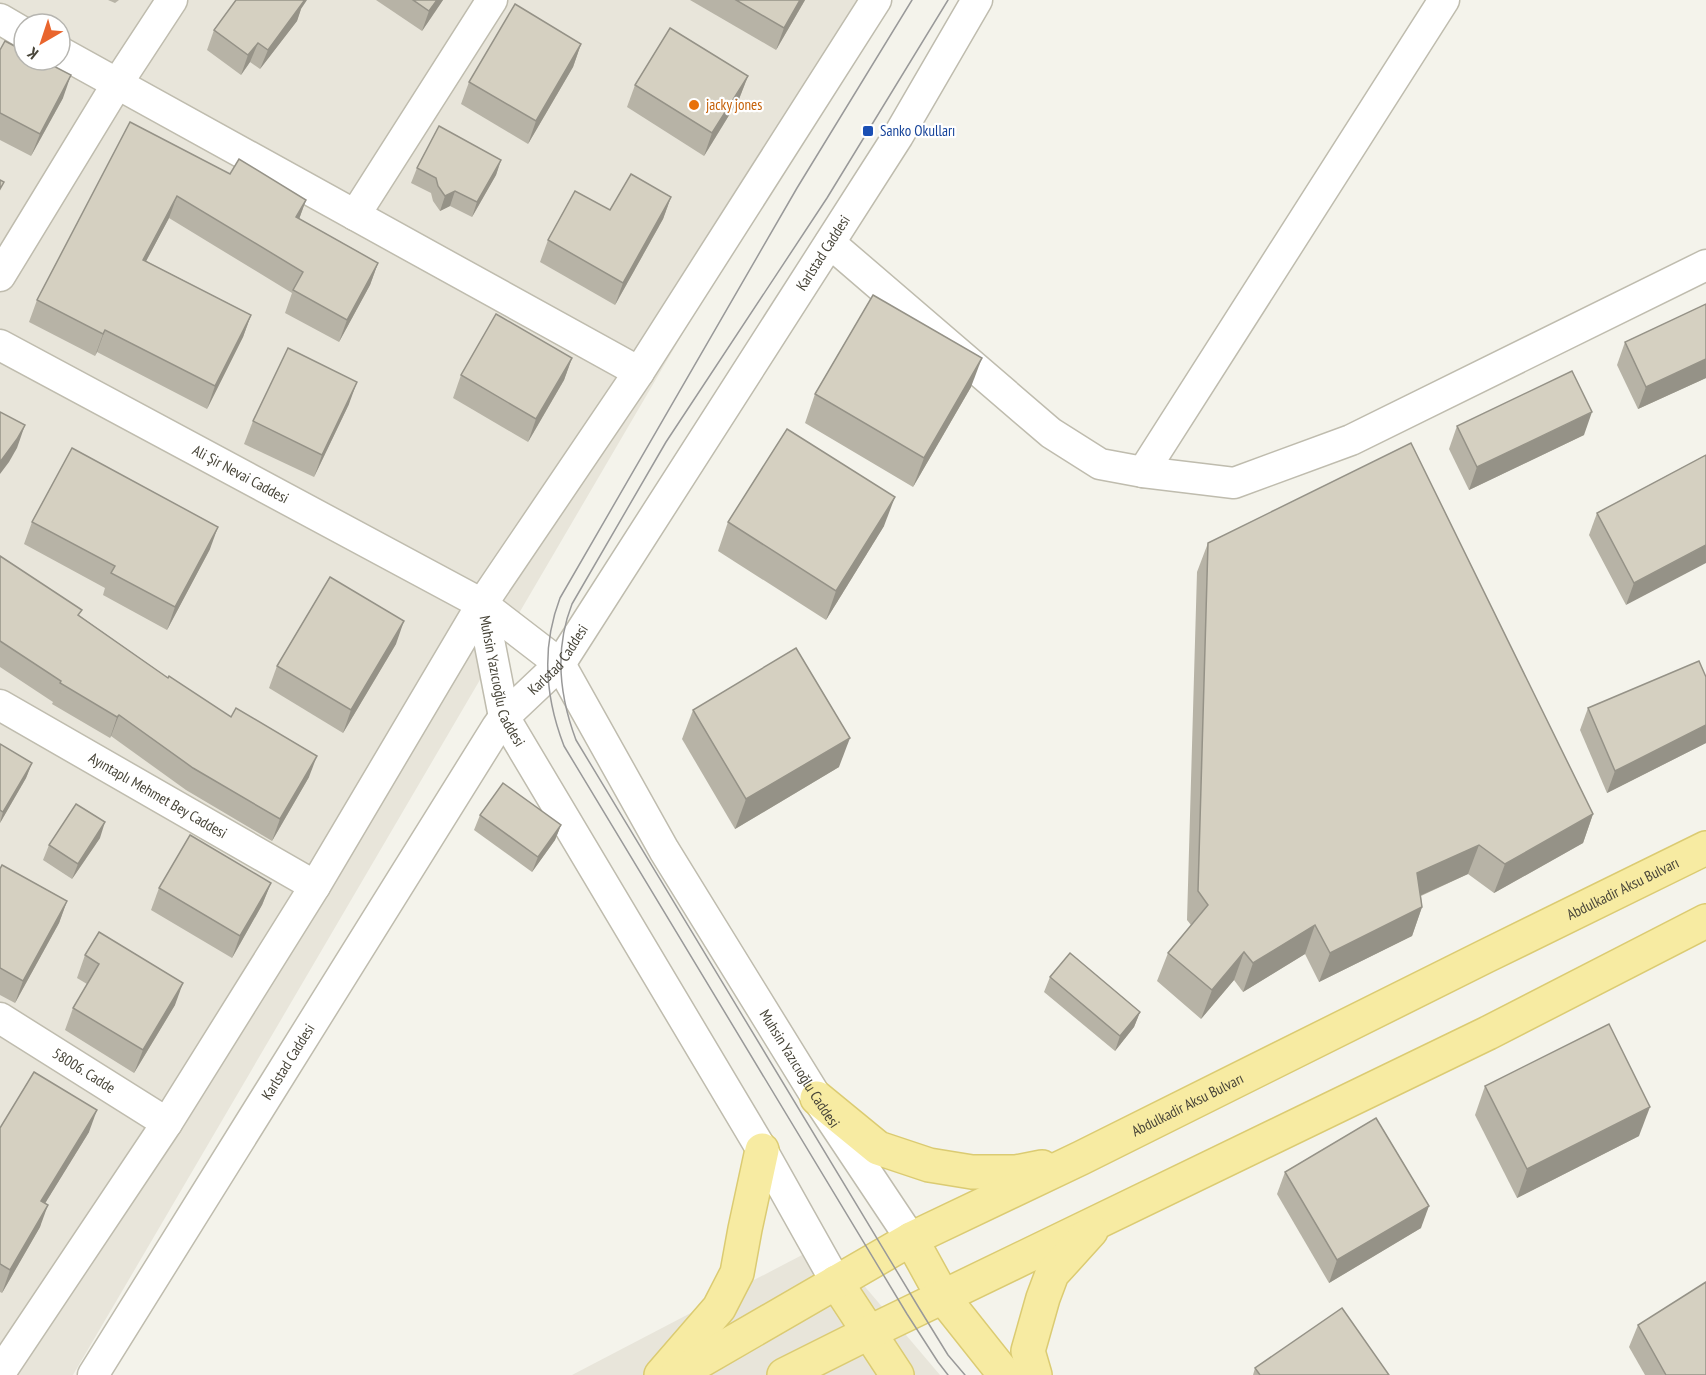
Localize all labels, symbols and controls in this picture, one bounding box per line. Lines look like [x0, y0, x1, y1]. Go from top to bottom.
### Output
north arrow [12, 12, 72, 72]
text: K [23, 43, 42, 64]
place label: jacky jones [706, 95, 762, 114]
marker: jacky jones [687, 98, 701, 112]
place label: Sanko Okulları [880, 121, 955, 140]
marker: Sanko Okulları [861, 124, 875, 138]
street label: Karlstad Caddesi [792, 211, 854, 294]
street label: Ali Şir Nevai Caddesi [189, 440, 292, 507]
street label: Muhsin Yazıcıoğlu Caddesi [475, 614, 529, 750]
street label: Karlstad Caddesi [523, 621, 592, 699]
street label: Ayıntaplı Mehmet Bey Caddesi [86, 748, 230, 842]
street label: Abdulkadir Aksu Bulvarı [1563, 853, 1682, 924]
street label: Muhsin Yazıcıoğlu Caddesi [756, 1006, 844, 1131]
street label: Karlstad Caddesi [257, 1020, 319, 1103]
street label: 58006. Cadde [49, 1043, 119, 1097]
street label: Abdulkadir Aksu Bulvarı [1128, 1068, 1247, 1140]

